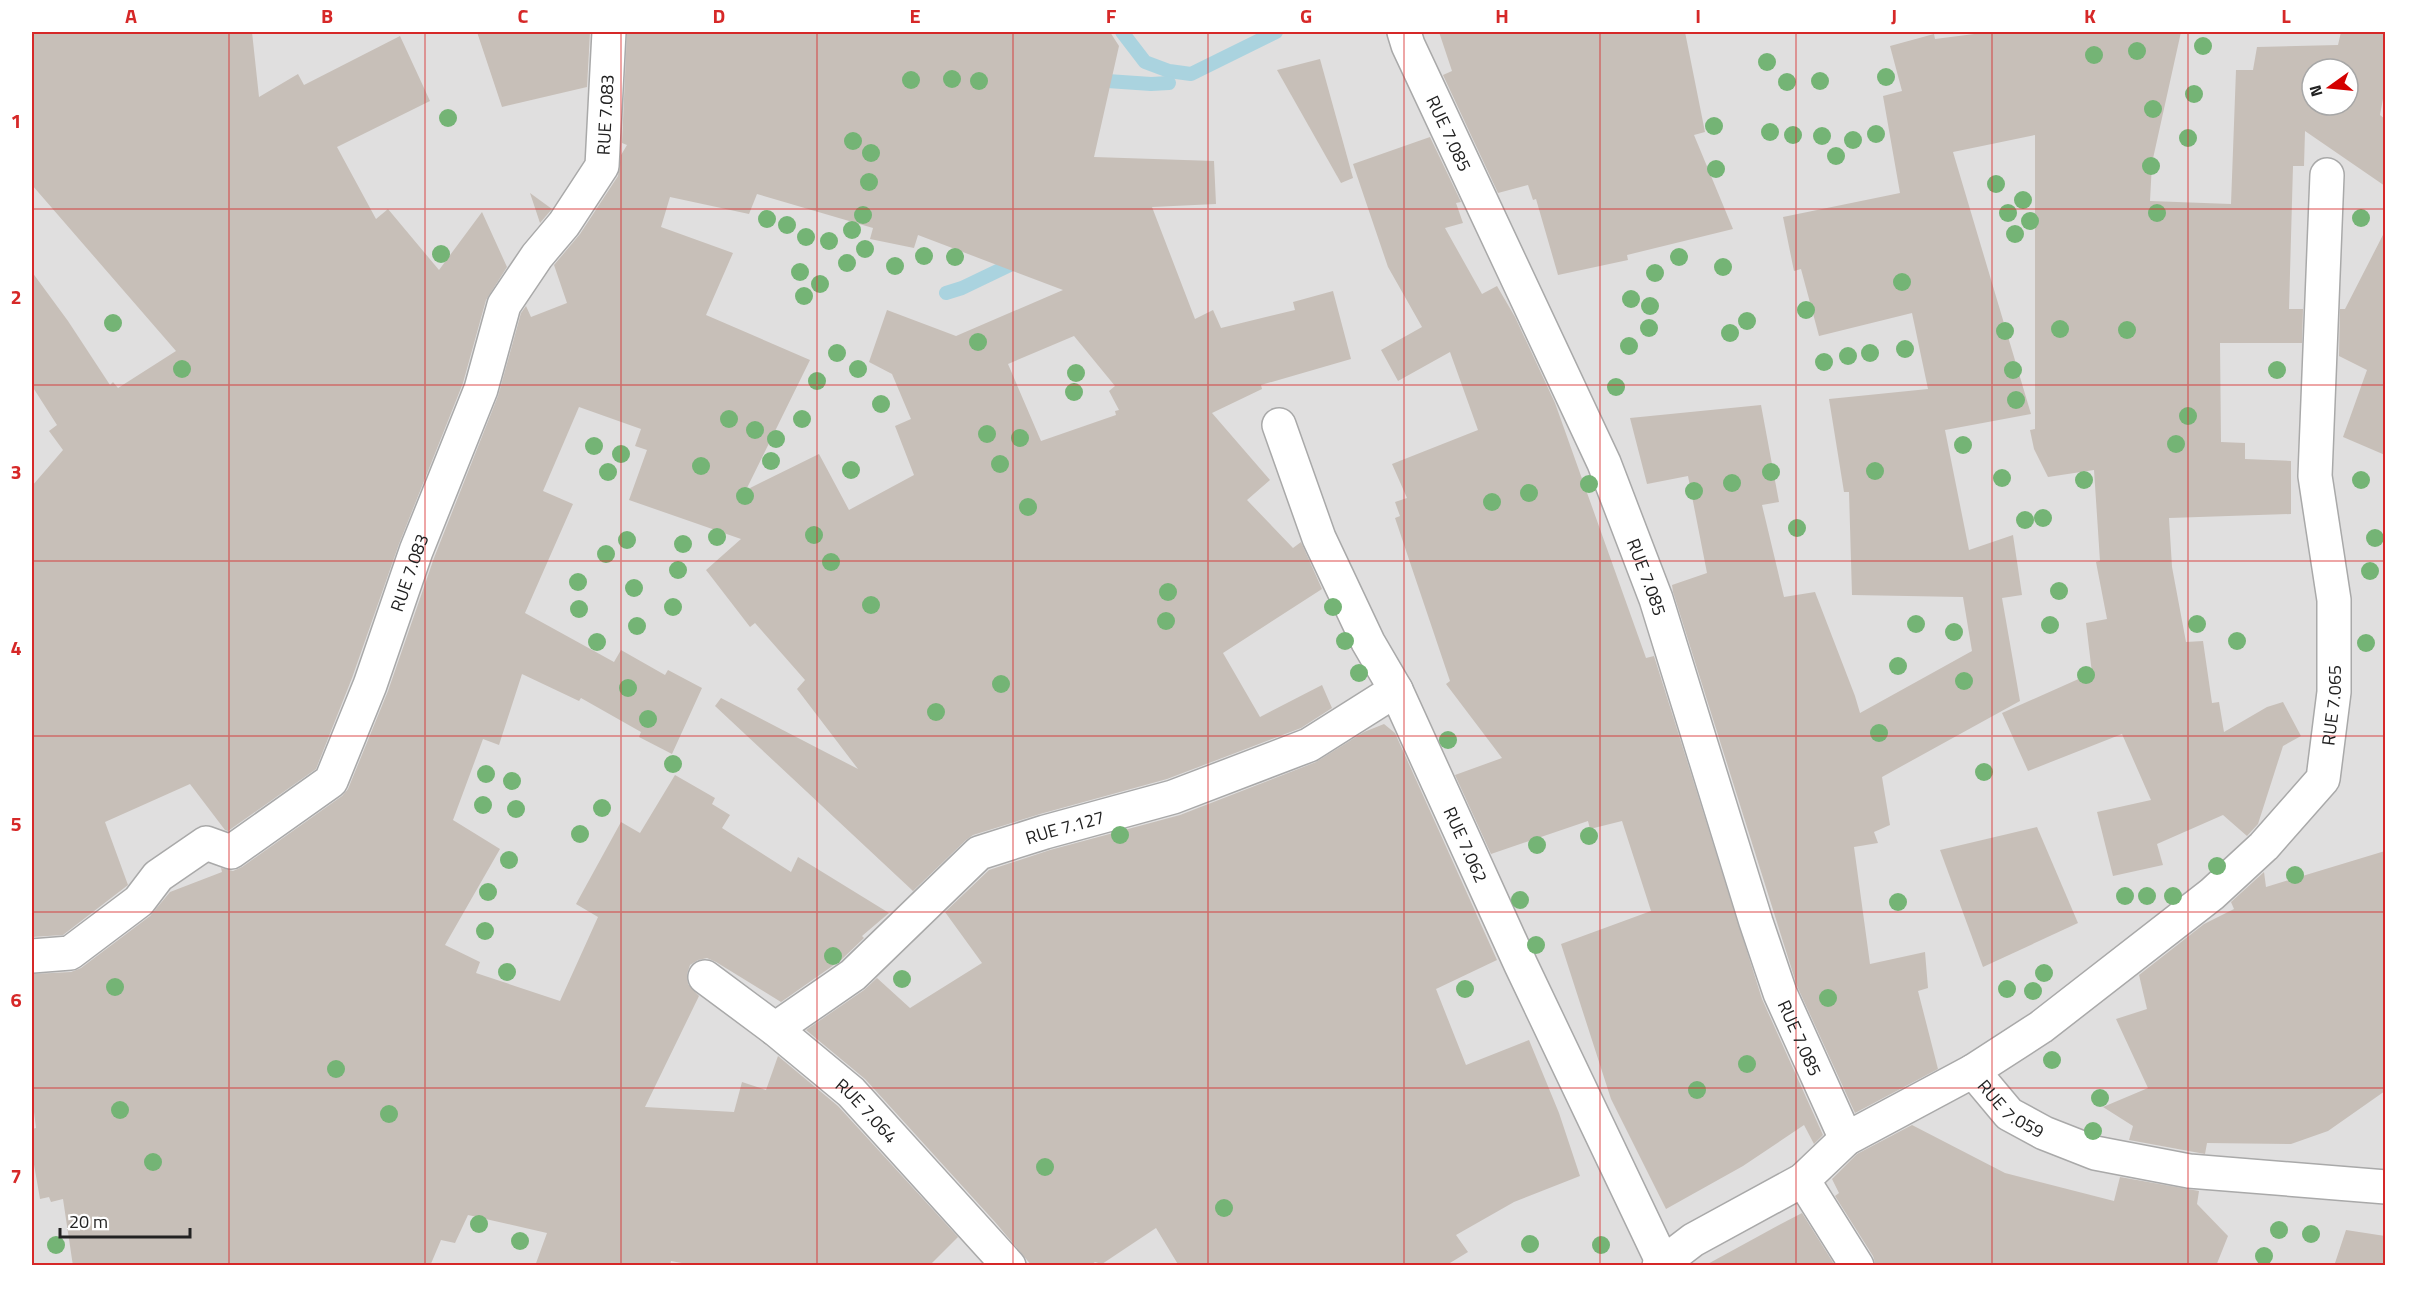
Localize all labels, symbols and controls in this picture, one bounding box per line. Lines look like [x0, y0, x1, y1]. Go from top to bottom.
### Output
text: A [125, 0, 137, 31]
text: B [321, 0, 333, 31]
text: C [518, 0, 529, 31]
text: D [713, 0, 725, 31]
text: E [909, 0, 921, 31]
text: F [1106, 0, 1117, 31]
text: G [1300, 0, 1312, 31]
text: H [1495, 0, 1509, 31]
text: I [1695, 0, 1701, 31]
text: J [1891, 0, 1897, 31]
text: K [2084, 0, 2096, 31]
text: L [2281, 0, 2291, 31]
north arrow [2300, 57, 2360, 117]
street label: RUE 7.083 [589, 74, 620, 156]
text: N [2302, 82, 2329, 99]
street label: RUE 7.085 [1420, 91, 1479, 176]
text: 1 [10, 105, 22, 136]
text: 2 [10, 281, 22, 312]
text: 3 [10, 456, 22, 487]
street label: RUE 7.083 [383, 529, 435, 615]
street label: RUE 7.085 [1620, 534, 1674, 619]
text: 4 [10, 632, 22, 663]
street label: RUE 7.065 [2314, 665, 2348, 747]
street label: RUE 7.062 [1437, 802, 1495, 887]
street label: RUE 7.127 [1022, 803, 1107, 851]
text: 5 [10, 808, 22, 839]
text: 6 [10, 984, 22, 1015]
street label: RUE 7.085 [1771, 995, 1829, 1080]
street label: RUE 7.064 [830, 1071, 904, 1149]
street label: RUE 7.059 [1972, 1073, 2050, 1144]
text: 7 [10, 1160, 22, 1191]
scale bar [60, 1201, 190, 1239]
text: 20 m [69, 1208, 108, 1235]

